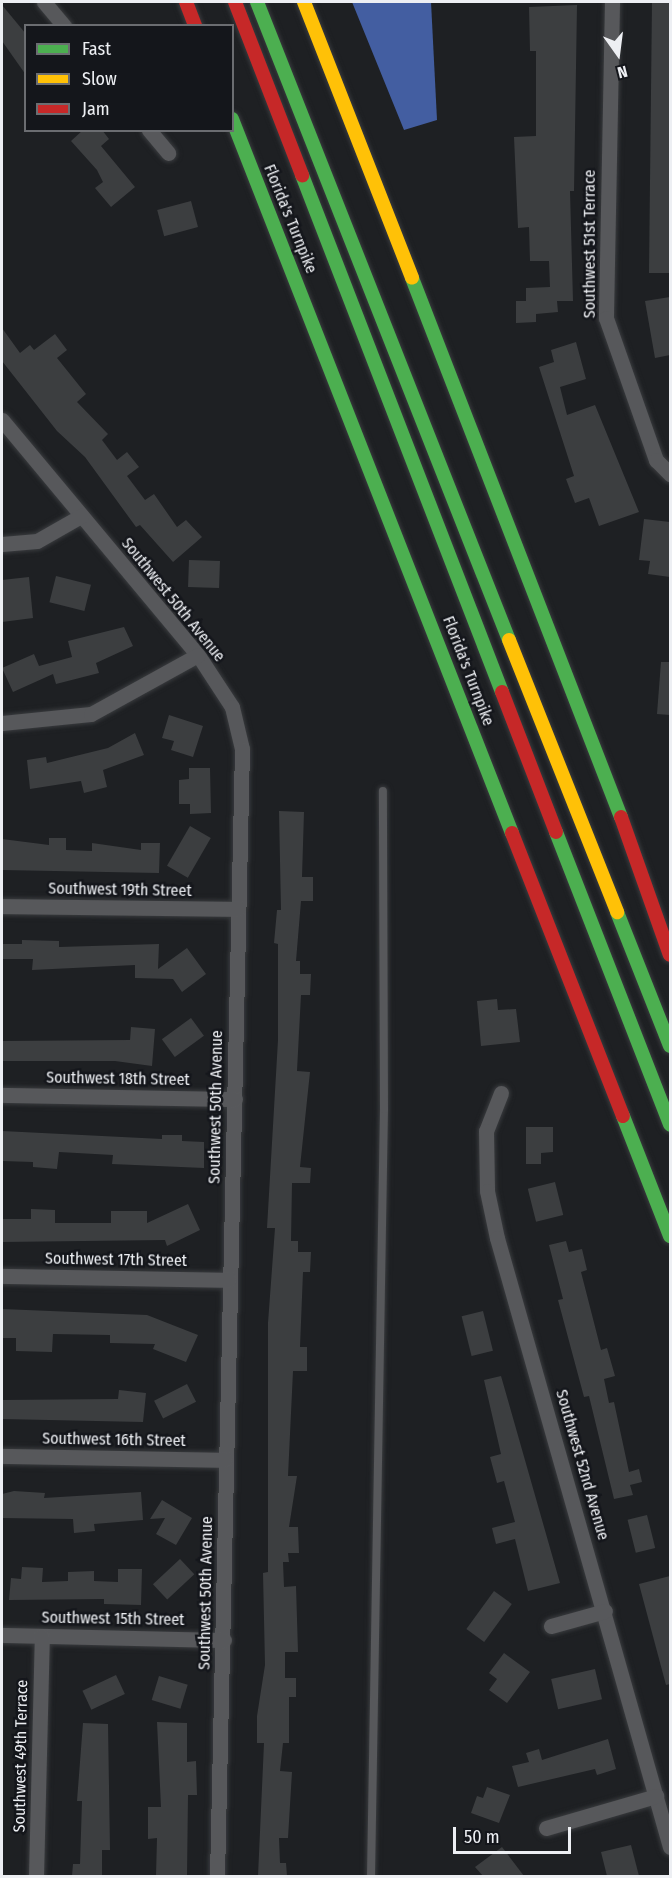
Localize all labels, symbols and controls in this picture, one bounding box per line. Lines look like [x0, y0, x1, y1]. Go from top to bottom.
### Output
legend [24, 24, 234, 132]
north arrow [588, 24, 648, 84]
text: Fast [82, 38, 111, 60]
text: N [616, 62, 629, 82]
text: Slow [82, 68, 117, 90]
text: Jam [82, 98, 110, 120]
street label: Florida's Turnpike [259, 162, 321, 276]
street label: Southwest 51st Terrace [580, 170, 600, 318]
street label: Southwest 50th Avenue [117, 534, 229, 666]
street label: Florida's Turnpike [438, 613, 498, 729]
street label: Southwest 19th Street [48, 879, 192, 901]
street label: Southwest 50th Avenue [205, 1030, 227, 1184]
street label: Southwest 18th Street [46, 1068, 190, 1090]
street label: Southwest 17th Street [45, 1249, 187, 1271]
street label: Southwest 52nd Avenue [551, 1388, 613, 1542]
street label: Southwest 16th Street [42, 1429, 186, 1451]
street label: Southwest 50th Avenue [195, 1516, 217, 1670]
street label: Southwest 15th Street [41, 1608, 185, 1630]
street label: Southwest 49th Terrace [10, 1680, 32, 1832]
scale bar [456, 1815, 574, 1853]
text: 50 m [464, 1826, 500, 1848]

